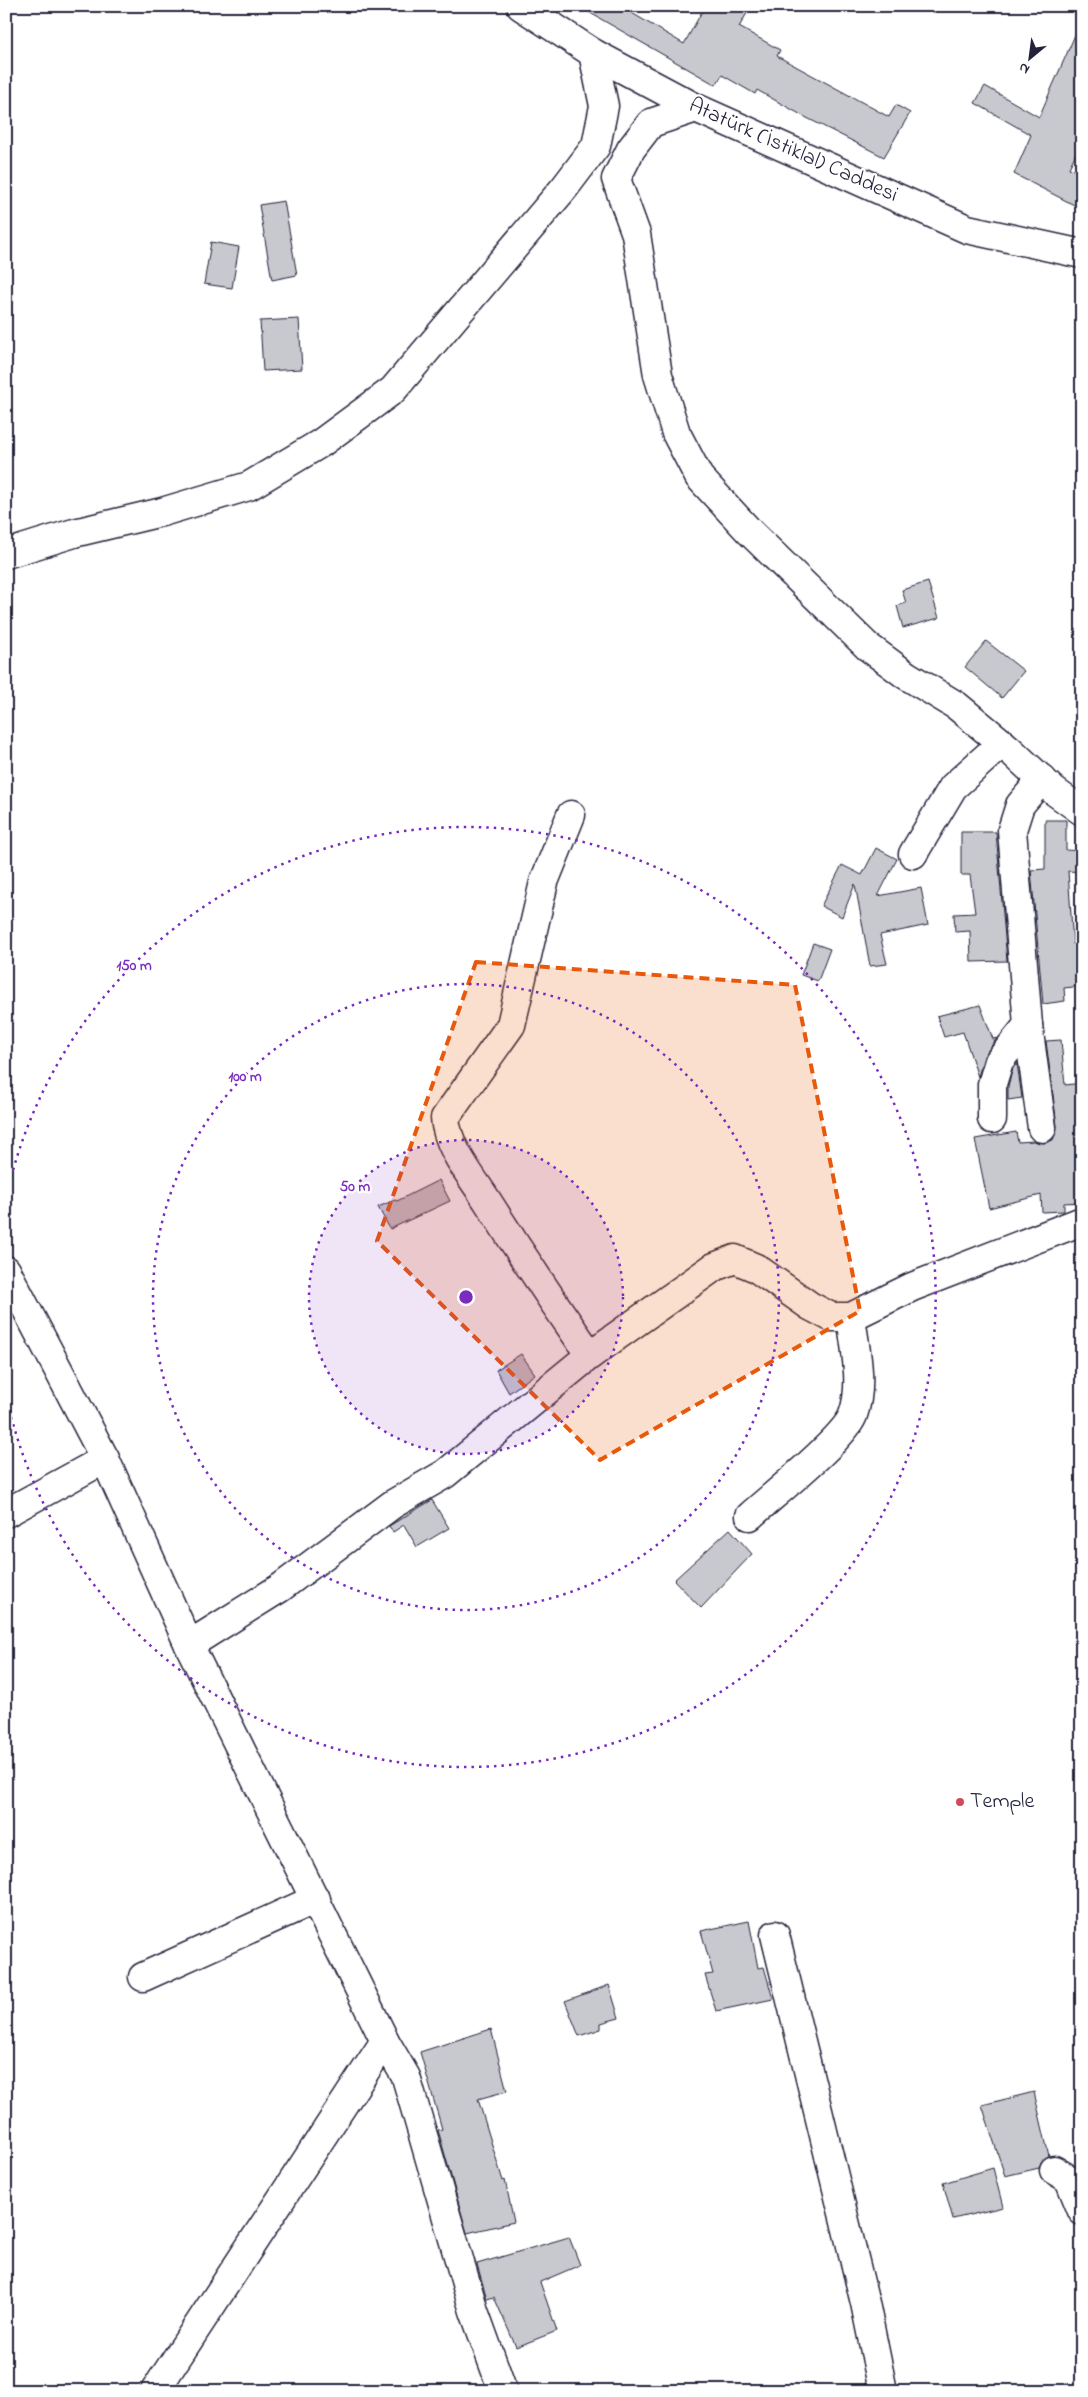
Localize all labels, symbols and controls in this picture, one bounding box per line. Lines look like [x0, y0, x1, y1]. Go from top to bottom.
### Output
north arrow [1006, 32, 1056, 82]
text: N [1015, 57, 1034, 80]
street label: Atatürk (İstiklal) Caddesi [683, 90, 903, 212]
text: 150 m [116, 955, 152, 977]
text: 100 m [228, 1066, 262, 1088]
text: 50 m [340, 1176, 371, 1198]
centre of rings [457, 1288, 475, 1306]
place label: Temple [970, 1786, 1035, 1818]
marker: Temple [954, 1796, 966, 1808]

